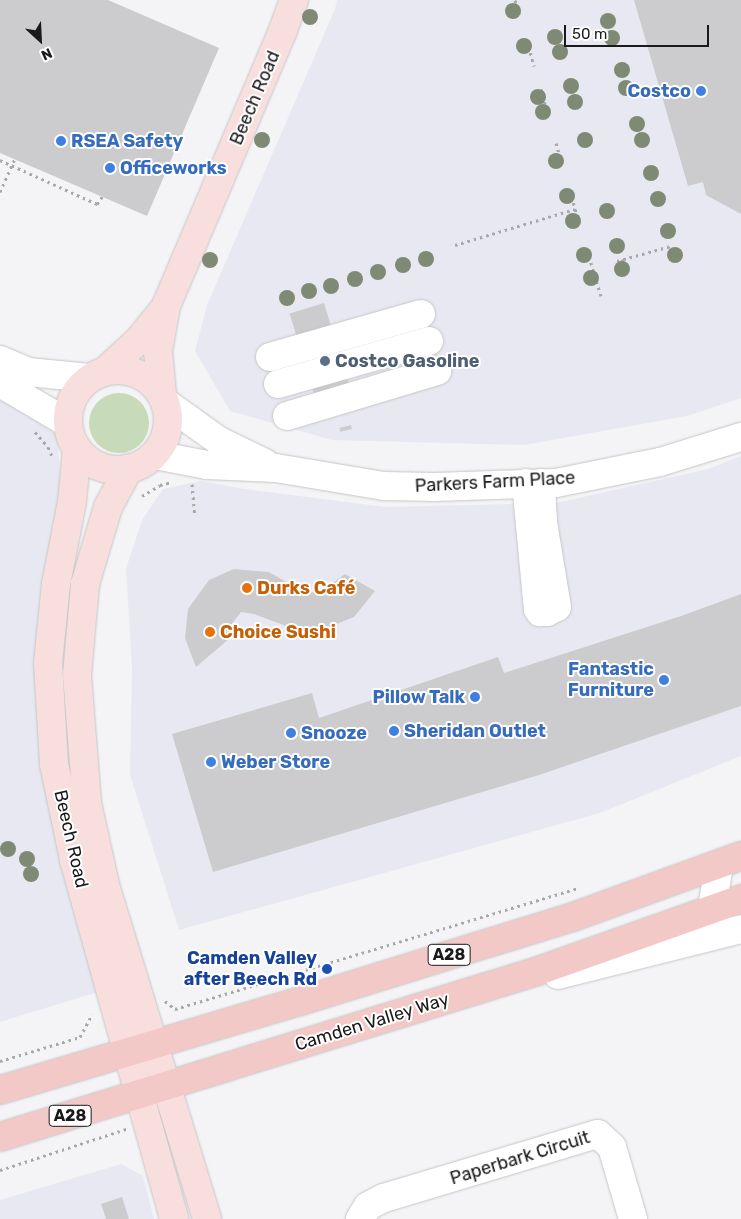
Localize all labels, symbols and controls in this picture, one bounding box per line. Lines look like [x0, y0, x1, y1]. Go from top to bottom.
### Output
north arrow [15, 15, 65, 65]
scale bar [566, 15, 711, 47]
text: 50 m [572, 25, 607, 43]
text: N [38, 44, 55, 64]
street label: Beech Road [225, 48, 285, 148]
place label: Costco [627, 80, 691, 102]
marker: Costco [695, 85, 707, 97]
place label: RSEA Safety [71, 130, 184, 152]
marker: RSEA Safety [55, 135, 67, 147]
place label: Officeworks [120, 157, 227, 179]
marker: Officeworks [104, 162, 116, 174]
place label: Costco Gasoline [335, 350, 479, 372]
marker: Costco Gasoline [319, 355, 331, 367]
street label: Parkers Farm Place [414, 467, 576, 497]
place label: Durks Café [257, 577, 355, 599]
marker: Durks Café [241, 582, 253, 594]
place label: Choice Sushi [220, 621, 336, 643]
marker: Choice Sushi [204, 626, 216, 638]
place label: Fantastic Furniture [568, 659, 654, 702]
marker: Fantastic Furniture [658, 674, 670, 686]
place label: Pillow Talk [372, 686, 465, 708]
marker: Pillow Talk [469, 691, 481, 703]
place label: Sheridan Outlet [404, 720, 546, 742]
place label: Snooze [301, 722, 367, 744]
marker: Sheridan Outlet [388, 725, 400, 737]
marker: Snooze [285, 727, 297, 739]
place label: Weber Store [221, 751, 330, 773]
marker: Weber Store [205, 756, 217, 768]
street label: Beech Road [49, 788, 93, 890]
road number: A28 [426, 942, 472, 968]
place label: Camden Valley after Beech Rd [183, 948, 317, 991]
marker: Camden Valley after Beech Rd [321, 963, 333, 975]
street label: Camden Valley Way [292, 988, 452, 1056]
road number: A28 [48, 1102, 92, 1130]
street label: Paperbark Circuit [447, 1126, 593, 1190]

